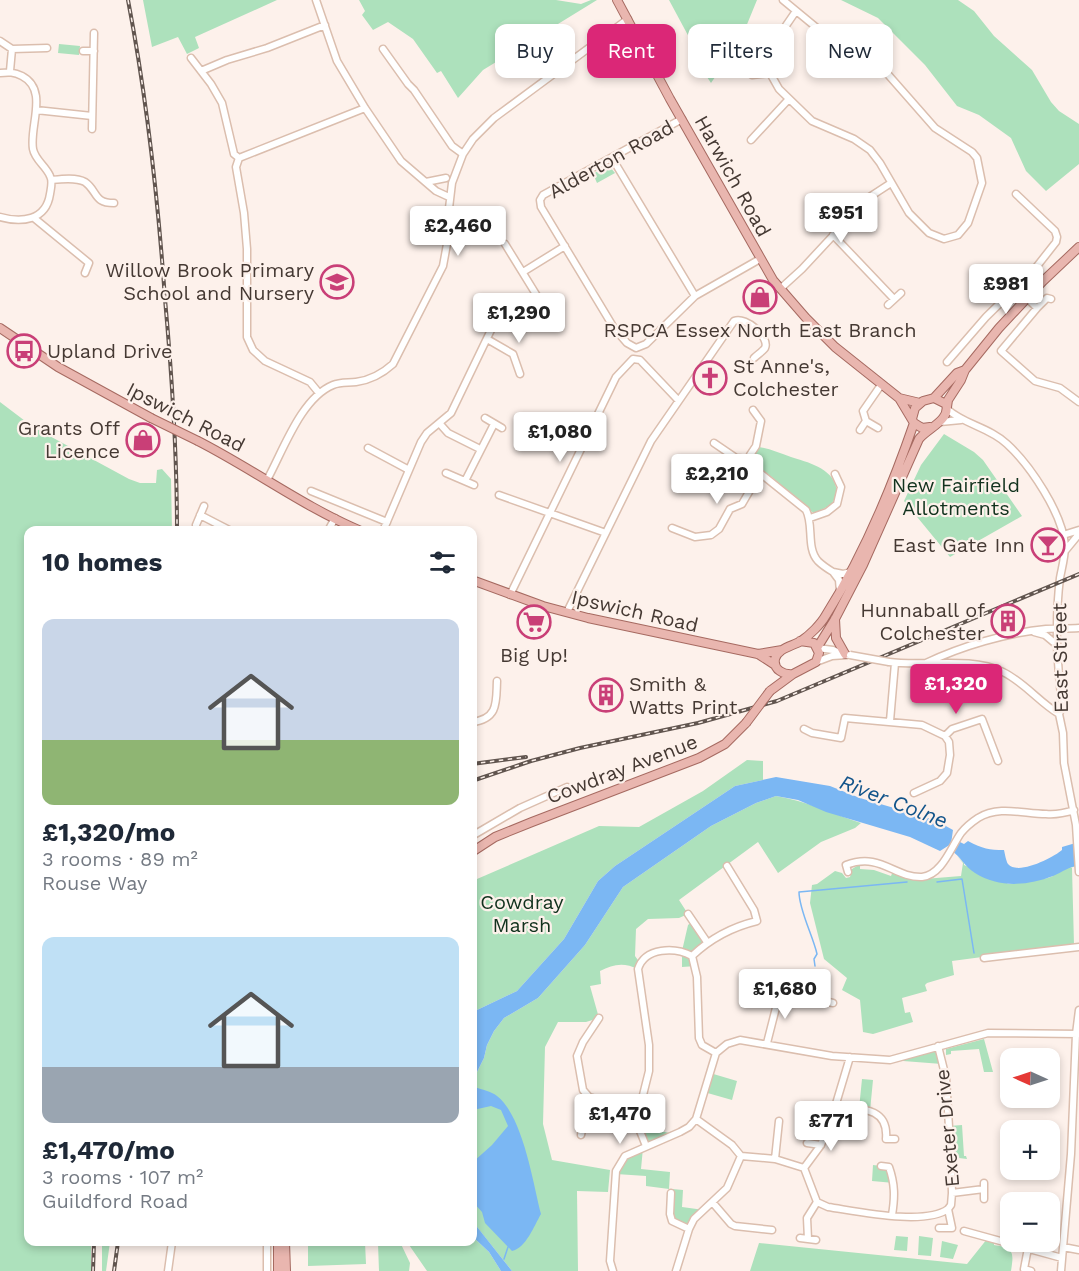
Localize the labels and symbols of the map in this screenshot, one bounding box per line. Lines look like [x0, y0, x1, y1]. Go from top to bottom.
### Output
street label: Harwich Road [690, 111, 776, 241]
street label: Alderton Road [544, 115, 678, 203]
pin: £951 [805, 193, 877, 244]
pin: £2,460 [409, 206, 507, 257]
place label: Willow Brook Primary School and Nursery [105, 258, 315, 305]
school or university icon: Willow Brook Primary School and Nursery [319, 264, 355, 300]
pin: £981 [970, 264, 1042, 315]
shop icon: RSPCA Essex North East Branch [742, 279, 778, 315]
pin: £1,290 [470, 293, 568, 344]
place label: RSPCA Essex North East Branch [603, 318, 917, 342]
bus stop icon: Upland Drive [6, 333, 42, 369]
place label: Upland Drive [47, 339, 173, 363]
place label: St Anne's, Colchester [733, 354, 839, 401]
church icon: St Anne's, Colchester [692, 360, 728, 396]
street label: Ipswich Road [123, 377, 249, 457]
pin: £1,080 [511, 412, 609, 463]
place label: Grants Off Licence [18, 416, 120, 463]
shop icon: Grants Off Licence [125, 422, 161, 458]
pin: £2,210 [668, 454, 766, 505]
park label: New Fairfield Allotments [892, 473, 1020, 520]
bar icon: East Gate Inn [1030, 527, 1066, 563]
place label: East Gate Inn [892, 533, 1025, 557]
street label: Ipswich Road [569, 585, 701, 637]
place label: Hunnaball of Colchester [860, 598, 985, 645]
street label: East Street [1047, 602, 1073, 713]
building icon: Hunnaball of Colchester [990, 603, 1026, 639]
supermarket icon: Big Up! [516, 604, 552, 640]
place label: Big Up! [500, 643, 568, 667]
pin: £1,320 [907, 664, 1005, 715]
place label: Smith & Watts Print [629, 672, 738, 719]
building icon: Smith & Watts Print [588, 677, 624, 713]
street label: Cowdray Avenue [543, 729, 701, 809]
water label: River Colne [836, 769, 952, 833]
park label: Cowdray Marsh [480, 890, 564, 937]
pin: £1,680 [736, 969, 834, 1020]
north arrow [1000, 1048, 1060, 1108]
street label: Exeter Drive [930, 1068, 964, 1188]
pin: £1,470 [571, 1094, 669, 1145]
pin: £771 [795, 1101, 867, 1152]

